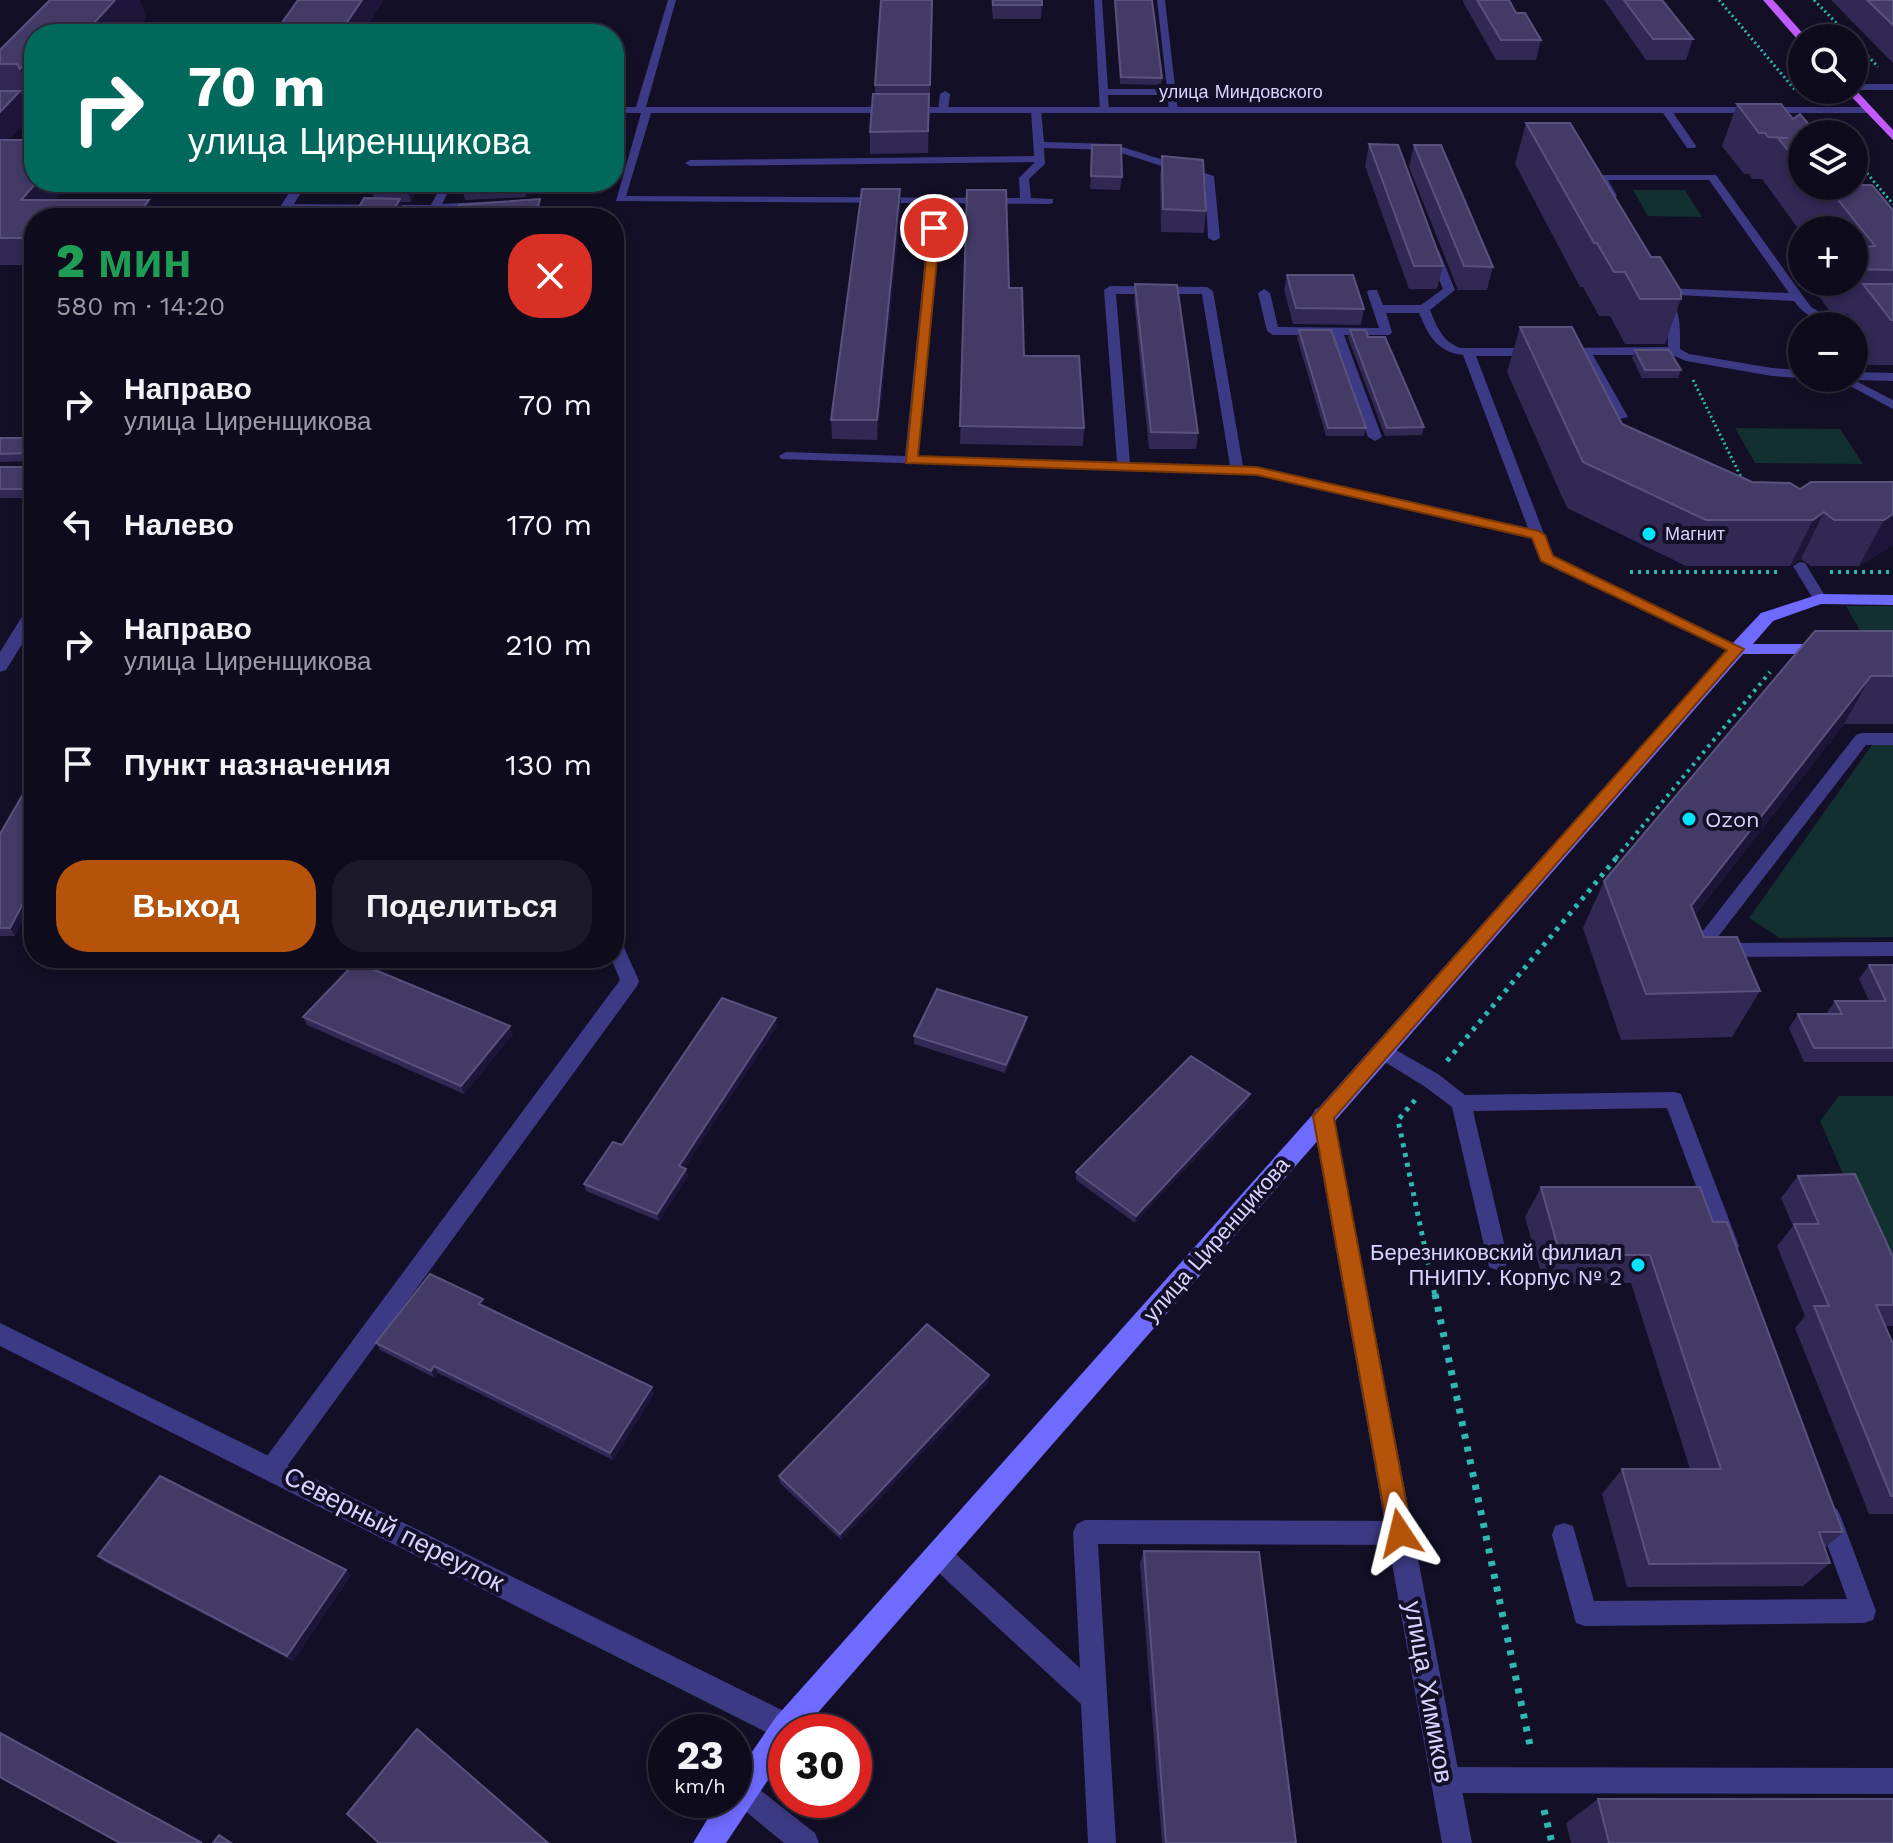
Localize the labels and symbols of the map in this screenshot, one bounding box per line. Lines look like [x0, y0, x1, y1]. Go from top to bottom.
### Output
street label: улица Миндовского [1159, 81, 1323, 102]
pin [900, 194, 968, 262]
place label: Магнит [1665, 523, 1725, 544]
marker: Магнит [1640, 525, 1658, 543]
place label: Ozon [1705, 807, 1760, 832]
marker: Ozon [1680, 810, 1698, 828]
street label: улица Циренщикова [1138, 1152, 1295, 1327]
place label: Березниковский филиал ПНИПУ. Корпус № 2 [1370, 1240, 1622, 1290]
marker: Березниковский филиал ПНИПУ. Корпус № 2 [1629, 1256, 1647, 1274]
street label: Северный переулок [279, 1460, 510, 1598]
position arrow [1358, 1491, 1442, 1575]
street label: улица Химиков [1398, 1599, 1460, 1785]
speed limit sign: 30 [768, 1714, 872, 1818]

